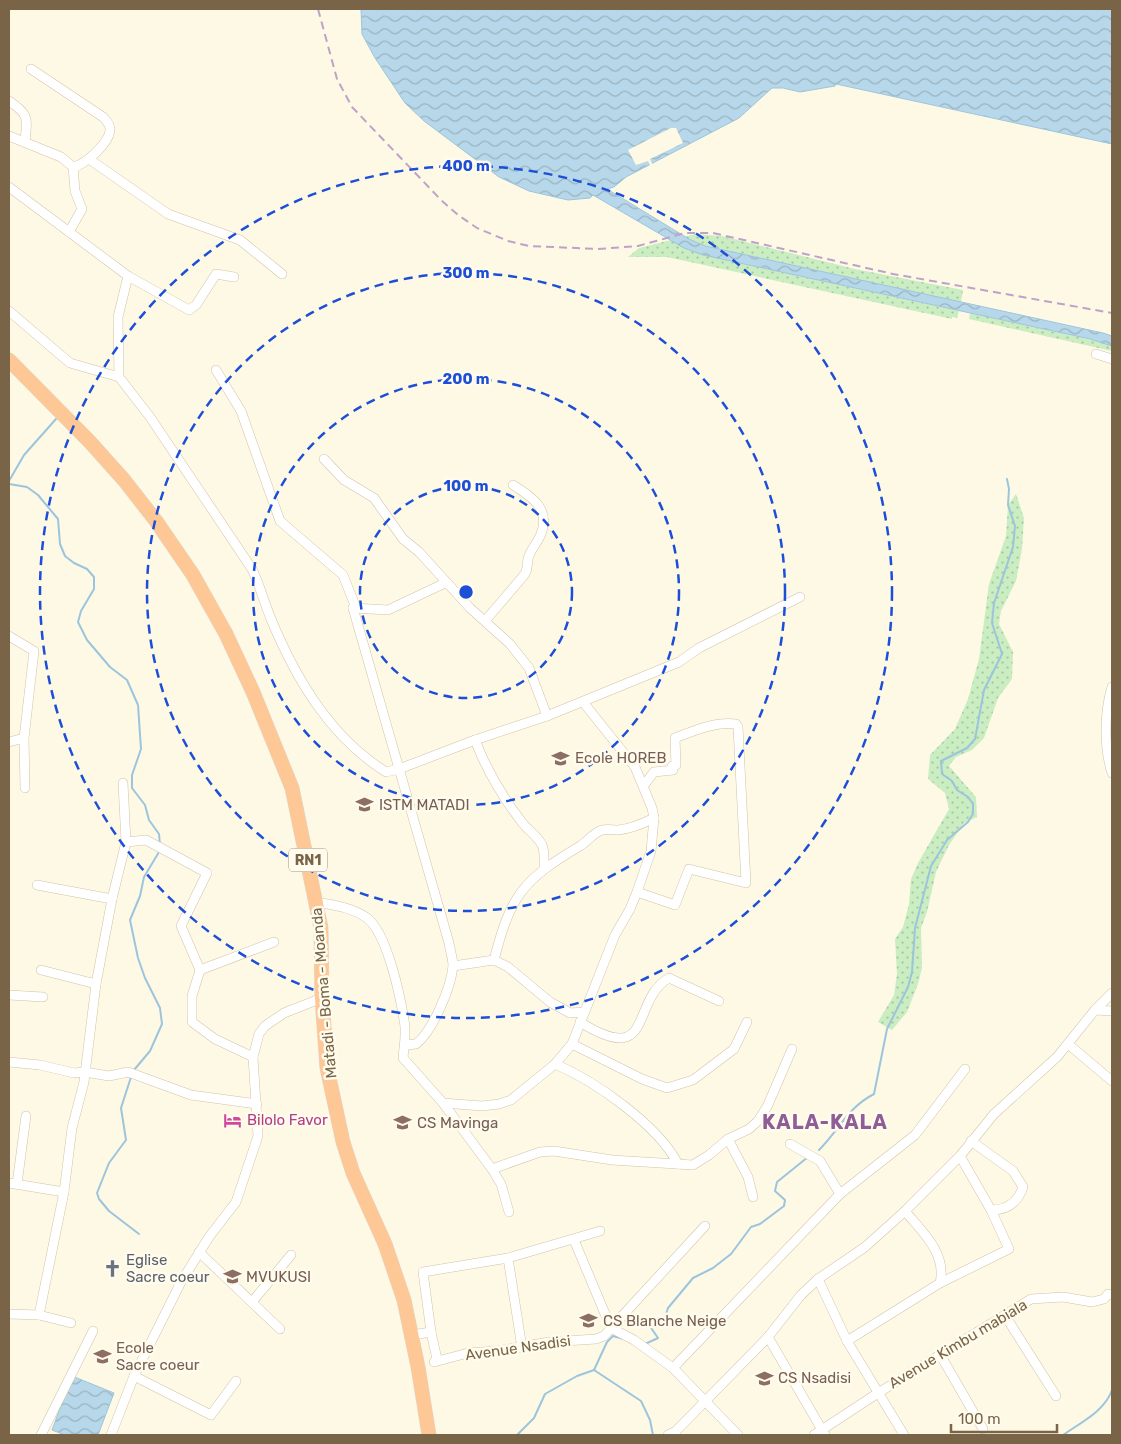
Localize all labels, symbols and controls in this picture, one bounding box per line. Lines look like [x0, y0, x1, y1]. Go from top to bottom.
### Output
text: 400 m [442, 157, 490, 175]
text: 300 m [442, 264, 490, 282]
text: 200 m [442, 370, 490, 388]
text: 100 m [444, 477, 488, 495]
centre of rings [457, 583, 475, 601]
school or university icon: Ecole HOREB [551, 748, 571, 768]
place label: Ecole HOREB [575, 749, 666, 767]
school or university icon: ISTM MATADI [355, 795, 375, 815]
place label: ISTM MATADI [379, 796, 470, 814]
road number: RN1 [289, 848, 327, 872]
street label: Matadi - Boma - Moanda [308, 907, 340, 1079]
hotel icon: Bilolo Favor [223, 1110, 243, 1130]
district label: KALA-KALA [762, 1110, 888, 1134]
place label: Bilolo Favor [247, 1111, 328, 1129]
school or university icon: CS Mavinga [393, 1113, 413, 1133]
place label: CS Mavinga [417, 1114, 498, 1132]
place label: Eglise Sacre coeur [126, 1251, 210, 1286]
church icon: Eglise Sacre coeur [102, 1259, 122, 1279]
school or university icon: MVUKUSI [222, 1267, 242, 1287]
place label: MVUKUSI [246, 1268, 311, 1286]
street label: Avenue Kimbu mabiala [886, 1296, 1030, 1392]
school or university icon: CS Blanche Neige [579, 1311, 599, 1331]
place label: CS Blanche Neige [603, 1312, 726, 1330]
street label: Avenue Nsadisi [464, 1332, 572, 1364]
place label: Ecole Sacre coeur [116, 1339, 200, 1374]
school or university icon: Ecole Sacre coeur [92, 1347, 112, 1367]
school or university icon: CS Nsadisi [754, 1368, 774, 1388]
place label: CS Nsadisi [778, 1369, 851, 1387]
scale bar [951, 1402, 1057, 1434]
text: 100 m [958, 1410, 1000, 1428]

